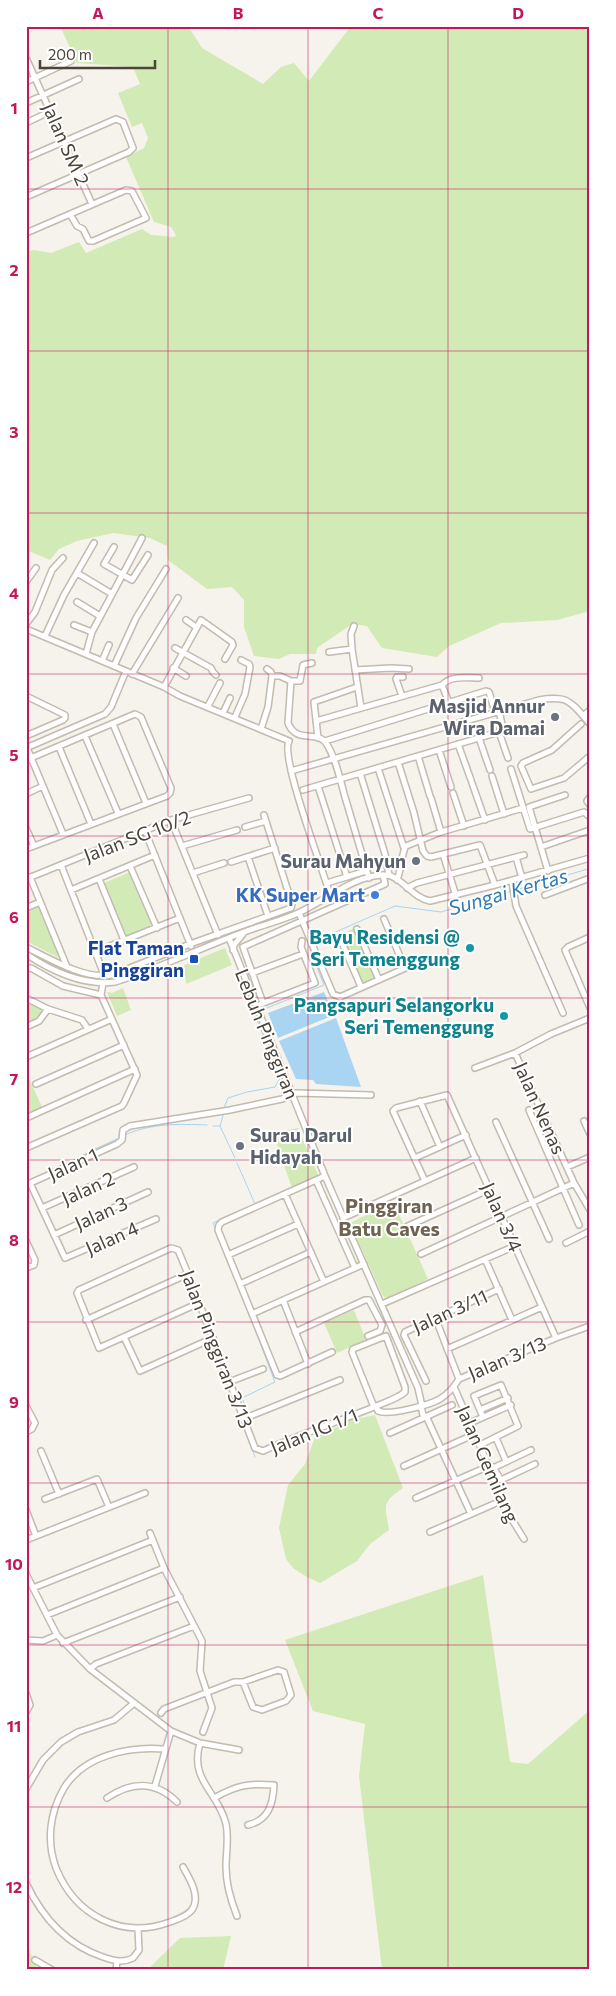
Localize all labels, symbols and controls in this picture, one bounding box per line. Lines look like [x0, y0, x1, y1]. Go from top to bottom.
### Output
text: A [92, 3, 104, 22]
text: B [233, 3, 244, 22]
text: C [373, 3, 384, 22]
text: D [512, 3, 524, 22]
scale bar [40, 38, 155, 70]
text: 200 m [48, 45, 92, 63]
text: 1 [10, 98, 18, 117]
street label: Jalan SM 2 [38, 99, 95, 189]
text: 2 [9, 260, 19, 279]
text: 3 [9, 422, 19, 441]
text: 4 [9, 583, 19, 602]
place label: Masjid Annur Wira Damai [428, 694, 545, 739]
marker: Masjid Annur Wira Damai [549, 711, 561, 723]
text: 5 [9, 745, 19, 764]
street label: Jalan SG 10/2 [80, 805, 194, 866]
place label: Surau Mahyun [280, 849, 406, 872]
marker: Surau Mahyun [410, 855, 422, 867]
water label: Sungai Kertas [445, 863, 570, 920]
place label: KK Super Mart [236, 883, 365, 906]
marker: KK Super Mart [369, 889, 381, 901]
text: 6 [9, 907, 19, 926]
place label: Bayu Residensi @ Seri Temenggung [309, 925, 461, 970]
place label: Flat Taman Pinggiran [88, 936, 184, 981]
marker: Bayu Residensi @ Seri Temenggung [464, 942, 476, 954]
marker: Flat Taman Pinggiran [188, 953, 200, 965]
street label: Lebuh Pinggiran [231, 965, 304, 1102]
place label: Pangsapuri Selangorku Seri Temenggung [294, 993, 495, 1038]
marker: Pangsapuri Selangorku Seri Temenggung [498, 1010, 510, 1022]
street label: Jalan Nenas [510, 1058, 571, 1158]
text: 7 [10, 1069, 19, 1088]
place label: Surau Darul Hidayah [250, 1123, 352, 1168]
marker: Surau Darul Hidayah [234, 1140, 246, 1152]
street label: Jalan 1 [44, 1142, 102, 1185]
street label: Jalan 2 [58, 1166, 118, 1209]
street label: Jalan 3/4 [477, 1178, 528, 1255]
street label: Jalan 3 [71, 1191, 131, 1234]
district label: Pinggiran Batu Caves [338, 1193, 440, 1240]
street label: Jalan 4 [81, 1216, 142, 1259]
text: 8 [9, 1230, 19, 1249]
street label: Jalan Pinggiran 3/13 [177, 1266, 258, 1431]
street label: Jalan 3/11 [409, 1284, 491, 1337]
street label: Jalan 3/13 [464, 1331, 549, 1384]
text: 9 [9, 1392, 19, 1411]
street label: Jalan Gemilang [452, 1402, 525, 1526]
street label: Jalan IG 1/1 [267, 1403, 361, 1458]
text: 10 [5, 1554, 23, 1573]
text: 11 [7, 1716, 21, 1735]
text: 12 [6, 1877, 22, 1896]

